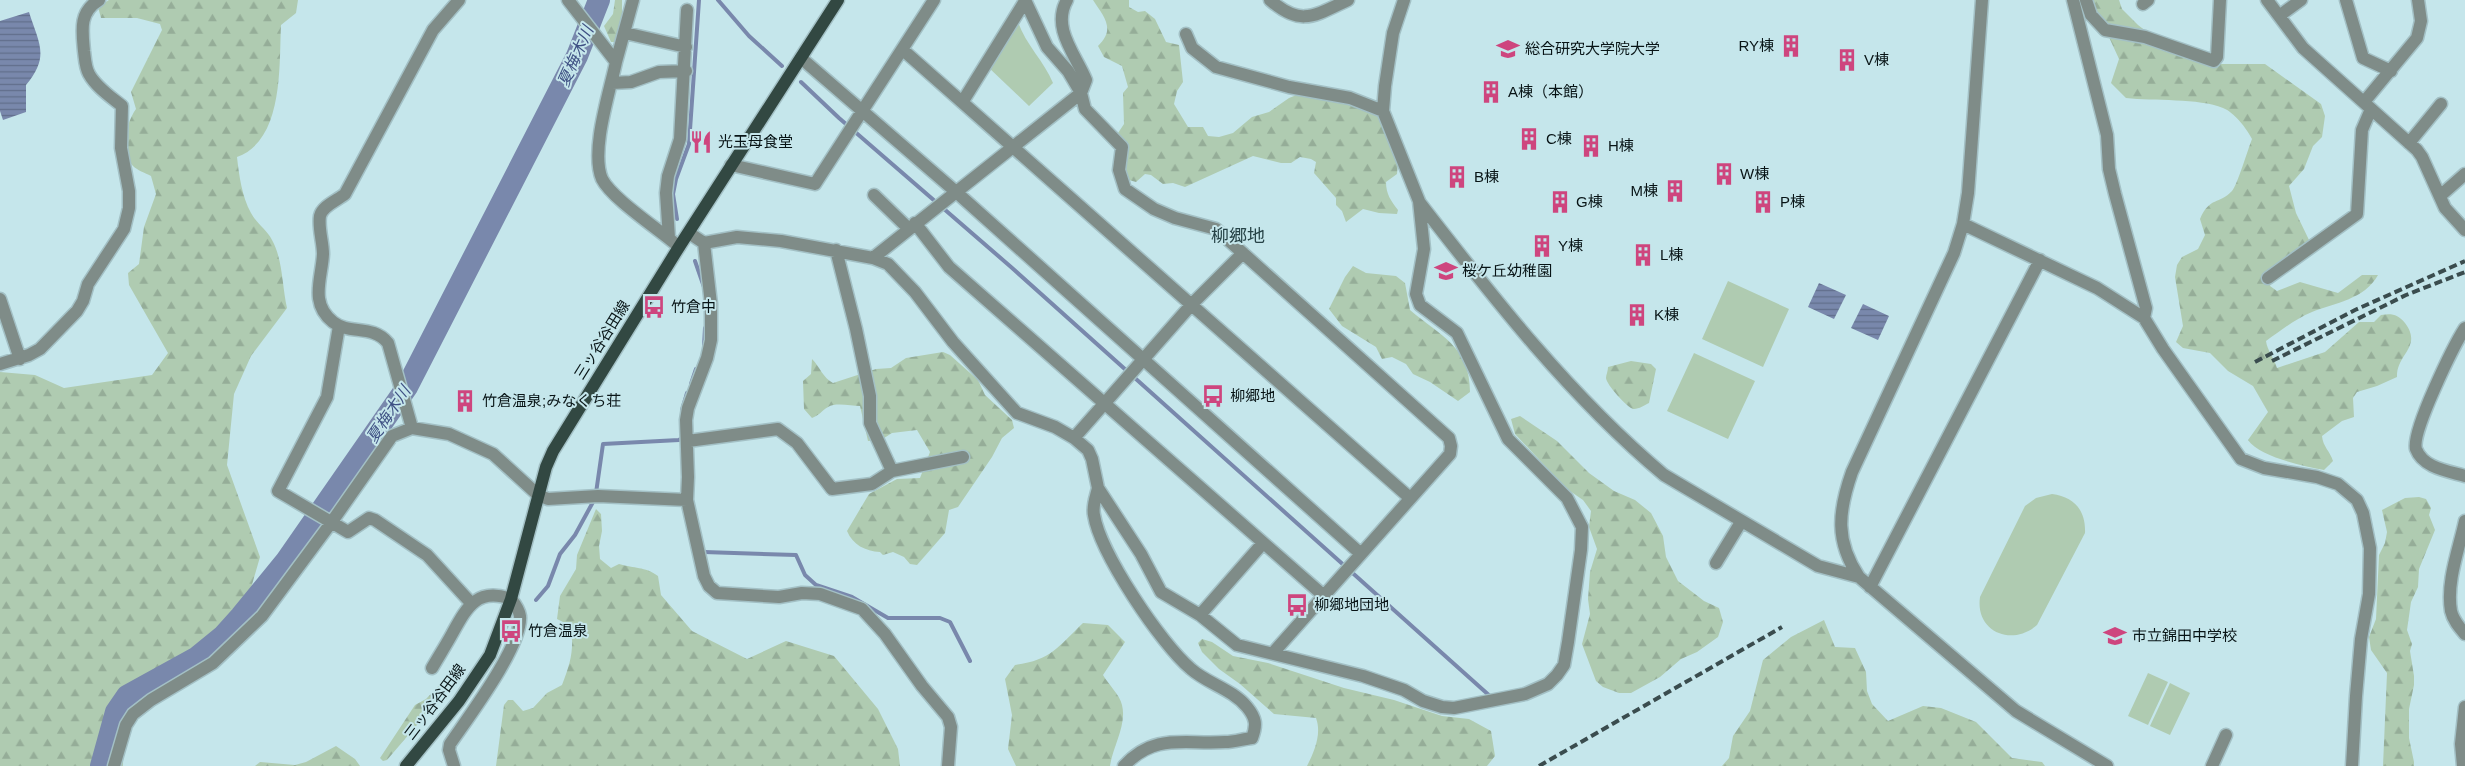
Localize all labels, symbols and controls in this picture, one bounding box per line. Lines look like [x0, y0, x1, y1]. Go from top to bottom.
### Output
water label: 夏梅木川 [555, 22, 597, 89]
building icon: RY棟 [1778, 33, 1804, 59]
school or university icon: 総合研究大学院大学 [1495, 36, 1521, 62]
place label: RY棟 [1738, 37, 1774, 54]
place label: 総合研究大学院大学 [1525, 40, 1660, 57]
building icon: V棟 [1834, 47, 1860, 73]
place label: V棟 [1864, 51, 1889, 68]
building icon: A棟（本館） [1478, 79, 1504, 105]
place label: A棟（本館） [1508, 83, 1593, 100]
building icon: C棟 [1516, 126, 1542, 152]
restaurant icon: 光玉母食堂 [688, 129, 714, 155]
place label: C棟 [1546, 130, 1572, 147]
place label: 光玉母食堂 [718, 133, 793, 150]
building icon: H棟 [1578, 133, 1604, 159]
place label: H棟 [1608, 137, 1634, 154]
building icon: W棟 [1711, 161, 1737, 187]
building icon: B棟 [1444, 164, 1470, 190]
place label: W棟 [1740, 165, 1769, 182]
place label: B棟 [1474, 168, 1499, 185]
building icon: M棟 [1662, 178, 1688, 204]
place label: M棟 [1631, 182, 1658, 199]
building icon: G棟 [1547, 189, 1573, 215]
building icon: P棟 [1750, 189, 1776, 215]
place label: G棟 [1576, 193, 1603, 210]
place label: P棟 [1780, 193, 1805, 210]
district label: 柳郷地 [1211, 226, 1265, 246]
building icon: Y棟 [1529, 233, 1555, 259]
place label: Y棟 [1558, 237, 1583, 254]
building icon: L棟 [1630, 242, 1656, 268]
place label: L棟 [1660, 246, 1683, 263]
school or university icon: 桜ケ丘幼稚園 [1433, 258, 1459, 284]
place label: 桜ケ丘幼稚園 [1462, 262, 1552, 279]
bus stop icon: 竹倉中 [641, 294, 667, 320]
street label: 三ッ谷谷田線 [571, 297, 633, 382]
place label: 竹倉中 [671, 298, 716, 315]
building icon: K棟 [1624, 302, 1650, 328]
place label: K棟 [1654, 306, 1679, 323]
water label: 夏梅木川 [363, 381, 414, 446]
bus stop icon: 柳郷地 [1200, 383, 1226, 409]
place label: 柳郷地 [1230, 387, 1275, 404]
building icon: 竹倉温泉;みなくち荘 [452, 388, 478, 414]
place label: 竹倉温泉;みなくち荘 [482, 392, 621, 409]
bus stop icon: 柳郷地団地 [1284, 592, 1310, 618]
place label: 柳郷地団地 [1314, 596, 1389, 613]
bus stop icon: 竹倉温泉 [498, 618, 524, 644]
place label: 竹倉温泉 [528, 622, 588, 639]
school or university icon: 市立錦田中学校 [2102, 623, 2128, 649]
place label: 市立錦田中学校 [2132, 627, 2237, 644]
street label: 三ッ谷谷田線 [401, 661, 468, 743]

